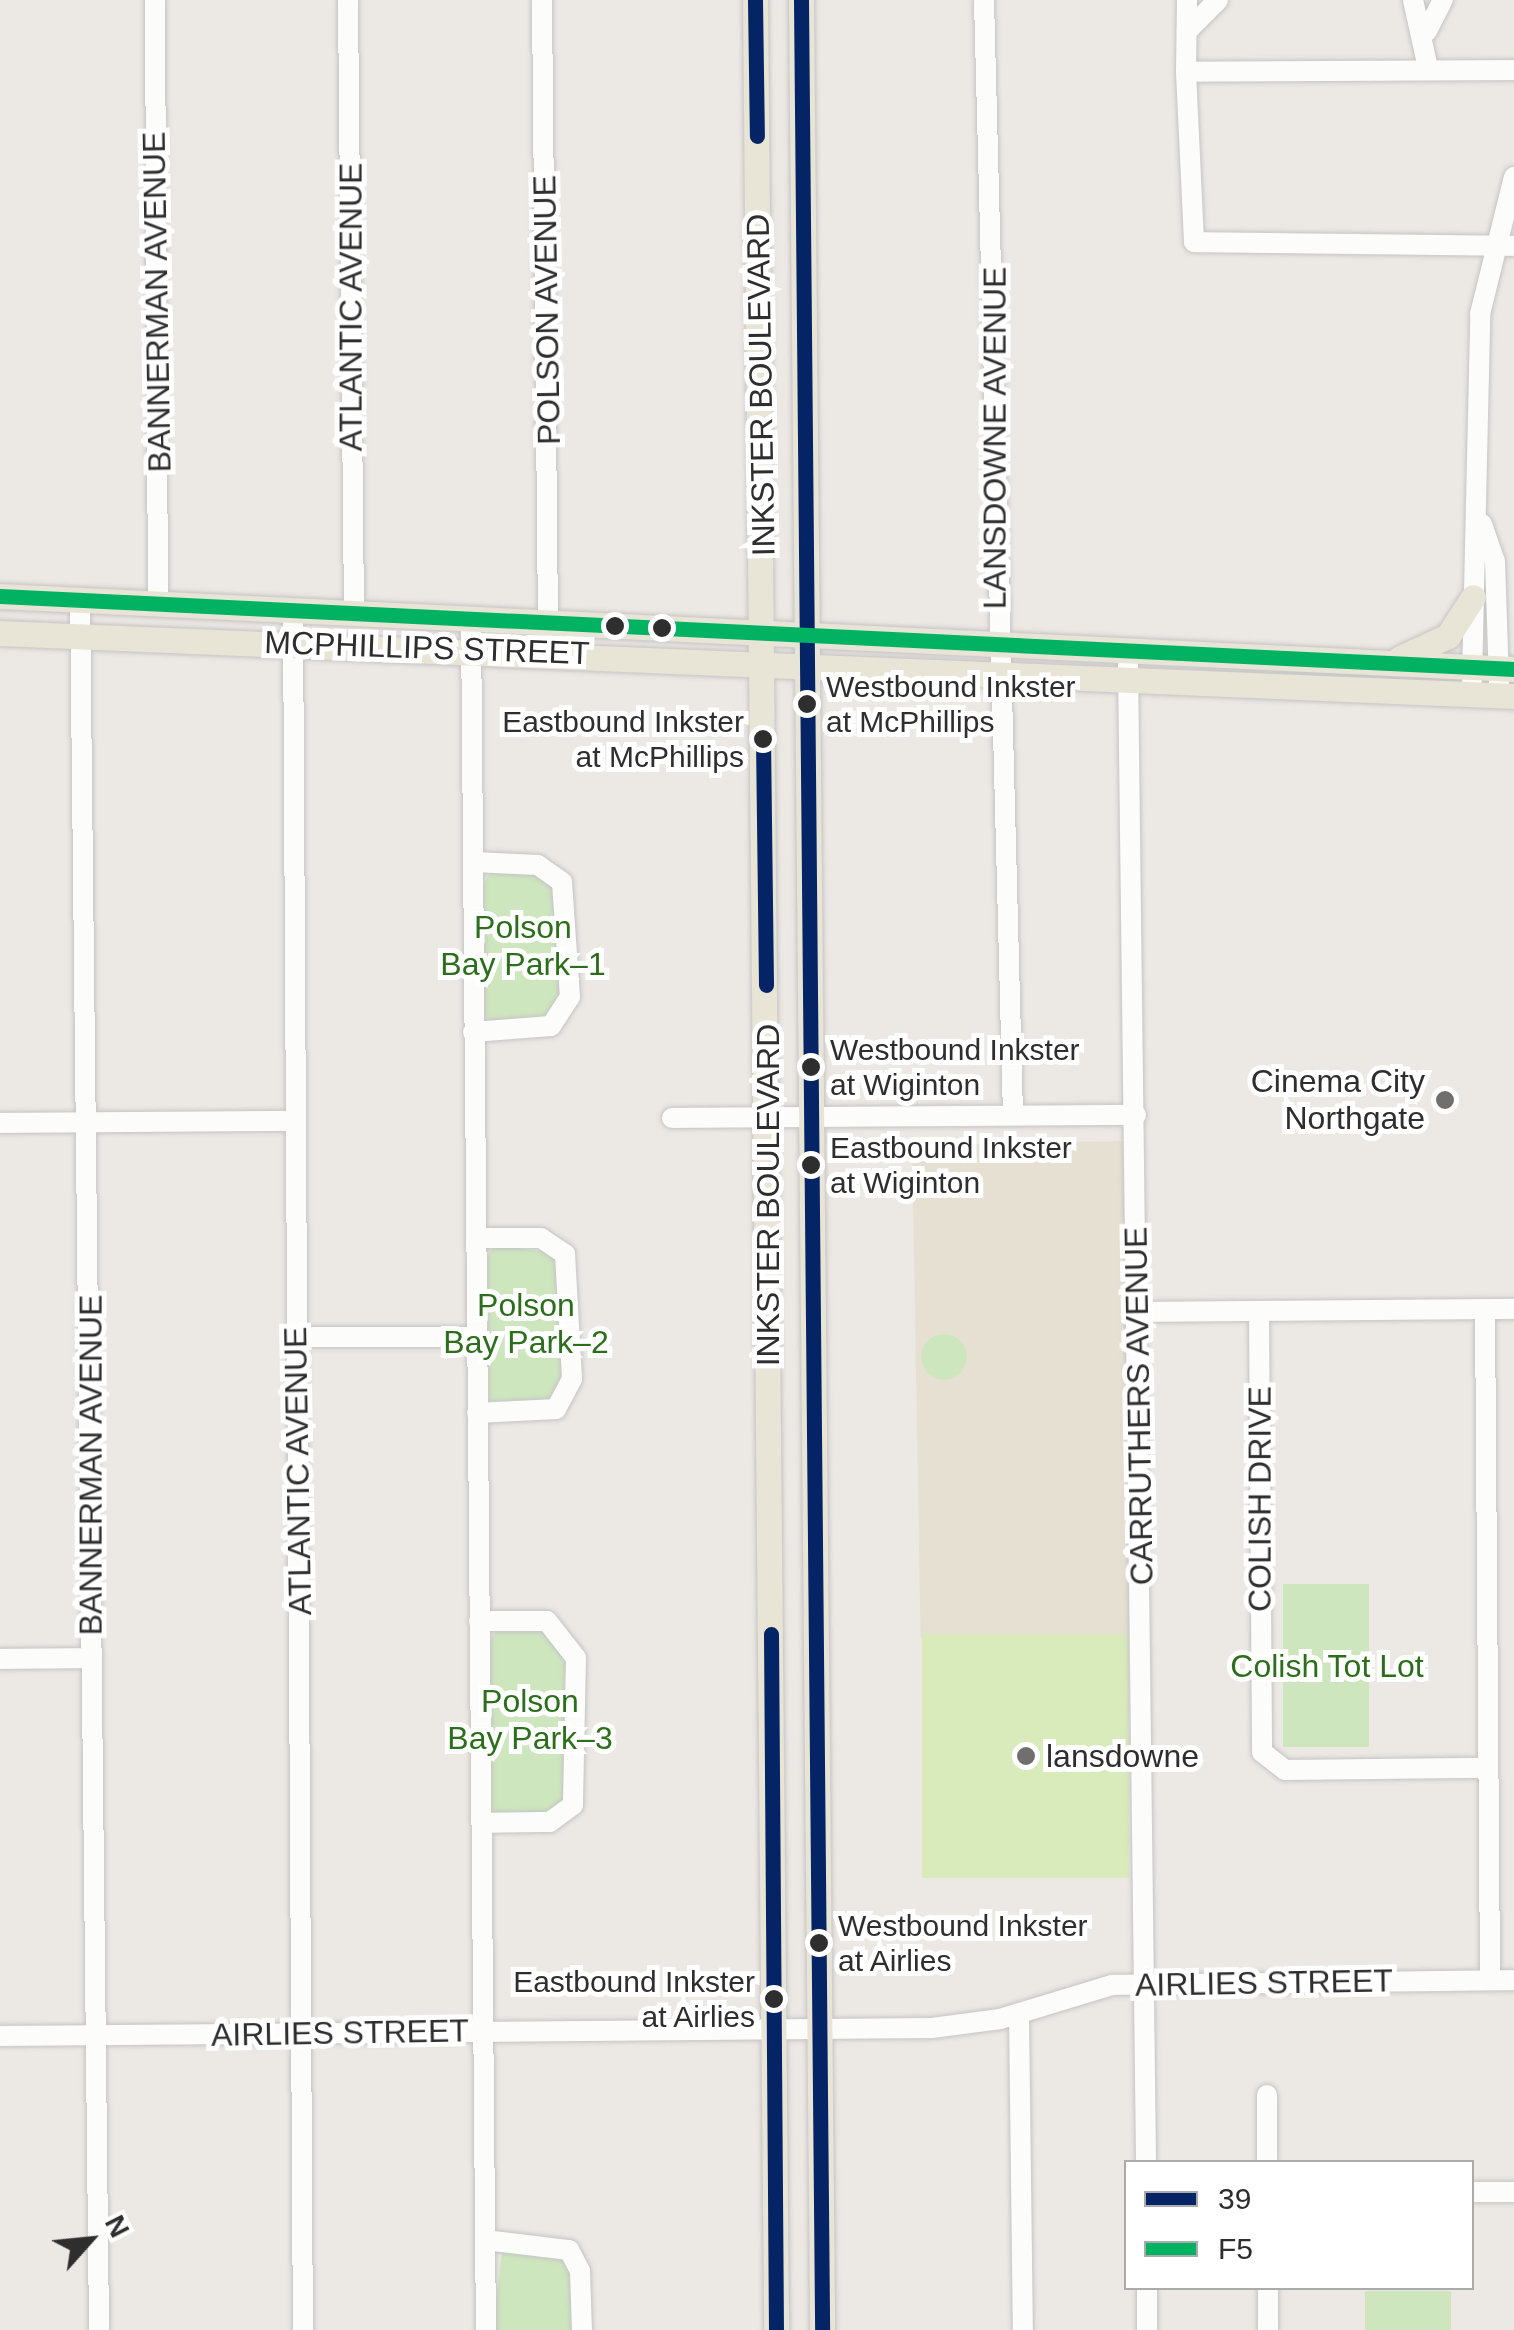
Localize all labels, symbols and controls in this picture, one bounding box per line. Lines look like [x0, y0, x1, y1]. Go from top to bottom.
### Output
street label: BANNERMAN AVENUE [135, 130, 179, 474]
street label: ATLANTIC AVENUE [332, 162, 370, 452]
street label: POLSON AVENUE [525, 174, 569, 446]
street label: INKSTER BOULEVARD [739, 213, 783, 557]
street label: LANSDOWNE AVENUE [976, 266, 1014, 610]
unlabelled marker [605, 616, 625, 636]
unlabelled marker [652, 618, 672, 638]
street label: MCPHILLIPS STREET [264, 623, 590, 673]
place label: Westbound Inkster at McPhillips [826, 669, 1076, 740]
marker: Westbound Inkster at McPhillips [797, 694, 817, 714]
place label: Eastbound Inkster at McPhillips [502, 704, 744, 774]
marker: Eastbound Inkster at McPhillips [753, 729, 773, 749]
park label: Polson Bay Park–1 [440, 909, 606, 984]
street label: INKSTER BOULEVARD [749, 1024, 787, 1366]
place label: Westbound Inkster at Wiginton [830, 1032, 1080, 1102]
marker: Westbound Inkster at Wiginton [801, 1057, 821, 1077]
place label: Cinema City Northgate [1251, 1063, 1425, 1138]
marker: Cinema City Northgate [1434, 1089, 1456, 1111]
place label: Eastbound Inkster at Wiginton [830, 1130, 1072, 1200]
marker: Eastbound Inkster at Wiginton [801, 1155, 821, 1175]
street label: CARRUTHERS AVENUE [1117, 1226, 1161, 1586]
park label: Polson Bay Park–2 [443, 1287, 609, 1362]
street label: BANNERMAN AVENUE [72, 1294, 110, 1636]
street label: ATLANTIC AVENUE [276, 1325, 320, 1617]
street label: COLISH DRIVE [1241, 1386, 1279, 1612]
park label: Colish Tot Lot [1230, 1647, 1424, 1685]
park label: Polson Bay Park–3 [447, 1683, 613, 1758]
place label: lansdowne [1046, 1737, 1199, 1775]
marker: lansdowne [1015, 1745, 1037, 1767]
place label: Westbound Inkster at Airlies [838, 1908, 1088, 1978]
marker: Westbound Inkster at Airlies [809, 1933, 829, 1953]
street label: AIRLIES STREET [1135, 1962, 1393, 2004]
place label: Eastbound Inkster at Airlies [513, 1964, 755, 2034]
marker: Eastbound Inkster at Airlies [764, 1989, 784, 2009]
street label: AIRLIES STREET [211, 2012, 469, 2054]
legend [1124, 2160, 1474, 2290]
text: 39 [1218, 2182, 1251, 2215]
north arrow [40, 2190, 140, 2290]
text: N [99, 2210, 136, 2242]
text: F5 [1218, 2232, 1253, 2265]

